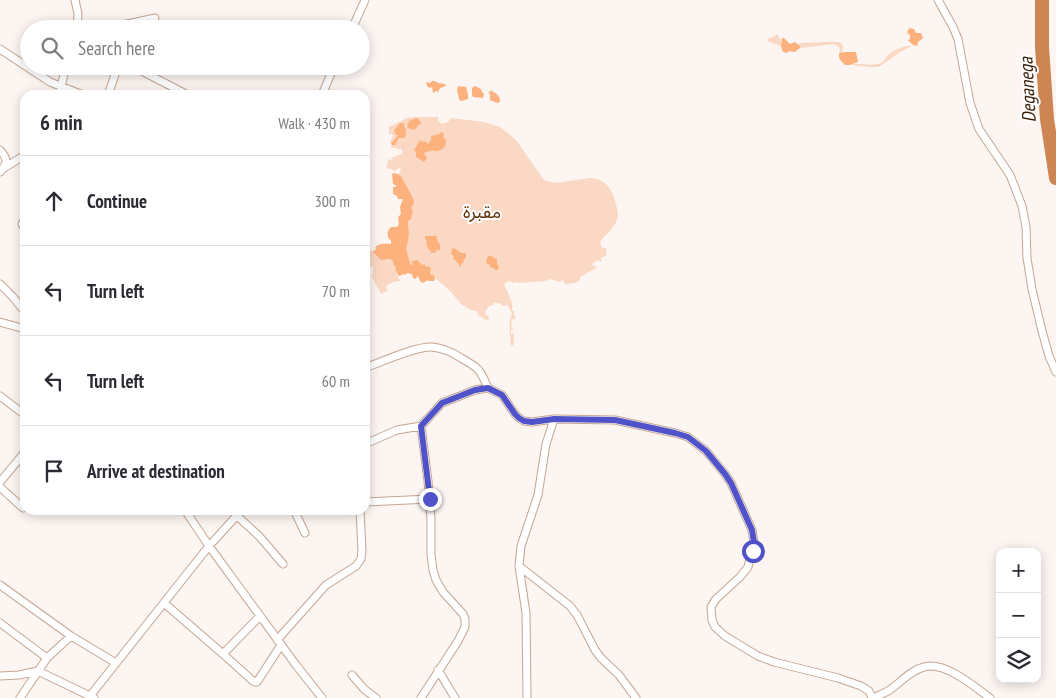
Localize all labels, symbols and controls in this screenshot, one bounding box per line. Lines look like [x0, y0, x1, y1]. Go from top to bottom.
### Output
search box [20, 20, 370, 75]
icon: search [38, 34, 66, 62]
text: Search here [78, 36, 155, 60]
water label: Deganega [1013, 55, 1041, 123]
text: 6 min [40, 109, 82, 136]
text: Walk · 430 m [278, 113, 350, 133]
icon: ahead [40, 187, 68, 215]
text: Continue [87, 189, 147, 213]
text: 300 m [315, 191, 350, 211]
park label: مقبرة [463, 200, 501, 223]
icon: left [40, 277, 68, 305]
text: Turn left [87, 279, 144, 303]
text: 70 m [322, 281, 350, 301]
icon: left [40, 367, 68, 395]
text: Turn left [87, 369, 144, 393]
text: 60 m [322, 371, 350, 391]
icon: arrive [40, 457, 68, 485]
text: Arrive at destination [87, 459, 225, 483]
route end [419, 488, 442, 511]
route start [742, 540, 765, 563]
map controls [996, 548, 1041, 683]
button: + [996, 548, 1041, 593]
button: − [996, 593, 1041, 638]
button: layers [996, 638, 1041, 683]

